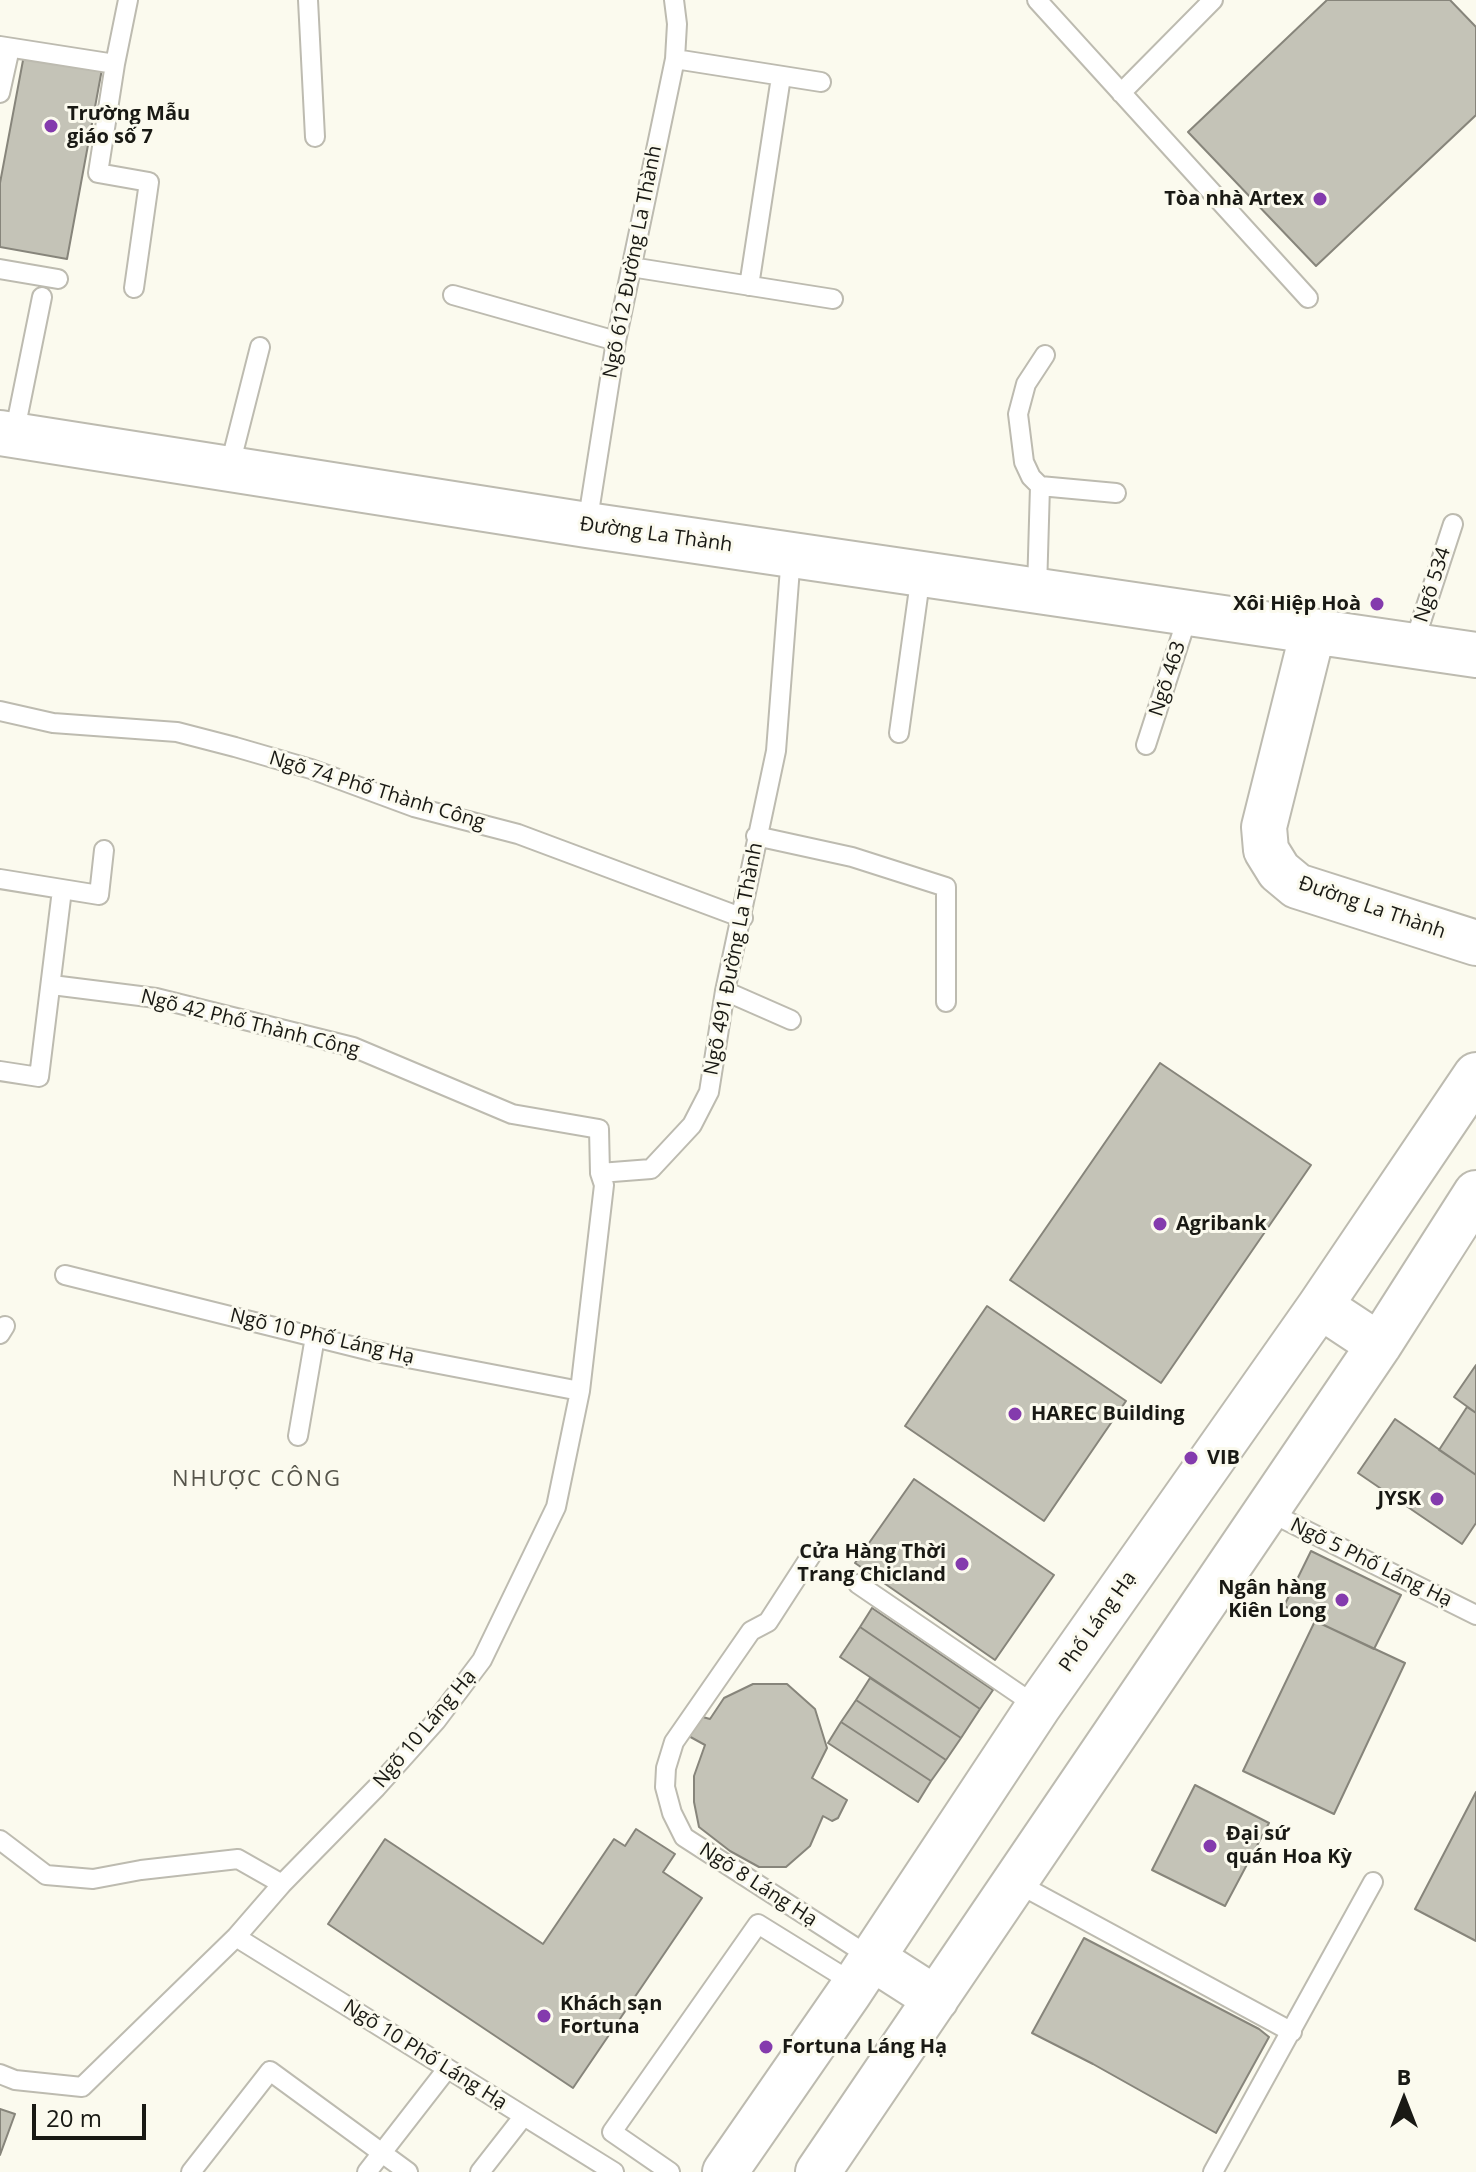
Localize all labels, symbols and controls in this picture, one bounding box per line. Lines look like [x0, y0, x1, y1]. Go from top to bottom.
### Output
place label: Trường Mẫu giáo số 7 [67, 102, 190, 149]
marker: Trường Mẫu giáo số 7 [42, 117, 60, 135]
street label: Ngõ 612 Đường La Thành [599, 144, 667, 380]
place label: Tòa nhà Artex [1164, 187, 1304, 211]
marker: Tòa nhà Artex [1311, 190, 1329, 208]
street label: Đường La Thành [578, 512, 734, 558]
street label: Ngõ 534 [1410, 544, 1456, 626]
place label: Xôi Hiệp Hoà [1233, 592, 1361, 616]
marker: Xôi Hiệp Hoà [1368, 595, 1386, 613]
street label: Ngõ 463 [1145, 638, 1191, 720]
street label: Ngõ 74 Phố Thành Công [266, 747, 488, 835]
street label: Ngõ 491 Đường La Thành [700, 841, 768, 1077]
street label: Đường La Thành [1295, 872, 1449, 944]
street label: Ngõ 42 Phố Thành Công [138, 985, 362, 1063]
place label: Agribank [1176, 1212, 1267, 1236]
marker: Agribank [1151, 1215, 1169, 1233]
street label: Ngõ 10 Phố Láng Hạ [227, 1304, 417, 1370]
place label: HAREC Building [1031, 1402, 1184, 1426]
marker: HAREC Building [1006, 1405, 1024, 1423]
place label: VIB [1207, 1446, 1240, 1470]
marker: VIB [1182, 1449, 1200, 1467]
district label: NHƯỢC CÔNG [172, 1467, 342, 1493]
place label: JYSK [1378, 1487, 1421, 1511]
marker: JYSK [1428, 1490, 1446, 1508]
street label: Ngõ 5 Phố Láng Hạ [1286, 1513, 1456, 1613]
place label: Cửa Hàng Thời Trang Chicland [797, 1540, 946, 1587]
marker: Cửa Hàng Thời Trang Chicland [953, 1555, 971, 1573]
street label: Phố Láng Hạ [1055, 1567, 1141, 1677]
place label: Ngân hàng Kiên Long [1218, 1576, 1326, 1623]
marker: Ngân hàng Kiên Long [1333, 1591, 1351, 1609]
street label: Ngõ 10 Láng Hạ [369, 1665, 481, 1793]
place label: Đại sứ quán Hoa Kỳ [1226, 1822, 1352, 1869]
marker: Đại sứ quán Hoa Kỳ [1201, 1837, 1219, 1855]
street label: Ngõ 8 Láng Hạ [695, 1838, 821, 1932]
place label: Khách sạn Fortuna [560, 1992, 662, 2039]
street label: Ngõ 10 Phố Láng Hạ [339, 1995, 511, 2115]
marker: Khách sạn Fortuna [535, 2007, 553, 2025]
place label: Fortuna Láng Hạ [782, 2035, 947, 2059]
marker: Fortuna Láng Hạ [757, 2038, 775, 2056]
north arrow [1364, 2060, 1444, 2140]
text: B [1397, 2061, 1411, 2091]
scale bar [36, 2088, 150, 2138]
text: 20 m [46, 2101, 102, 2134]

